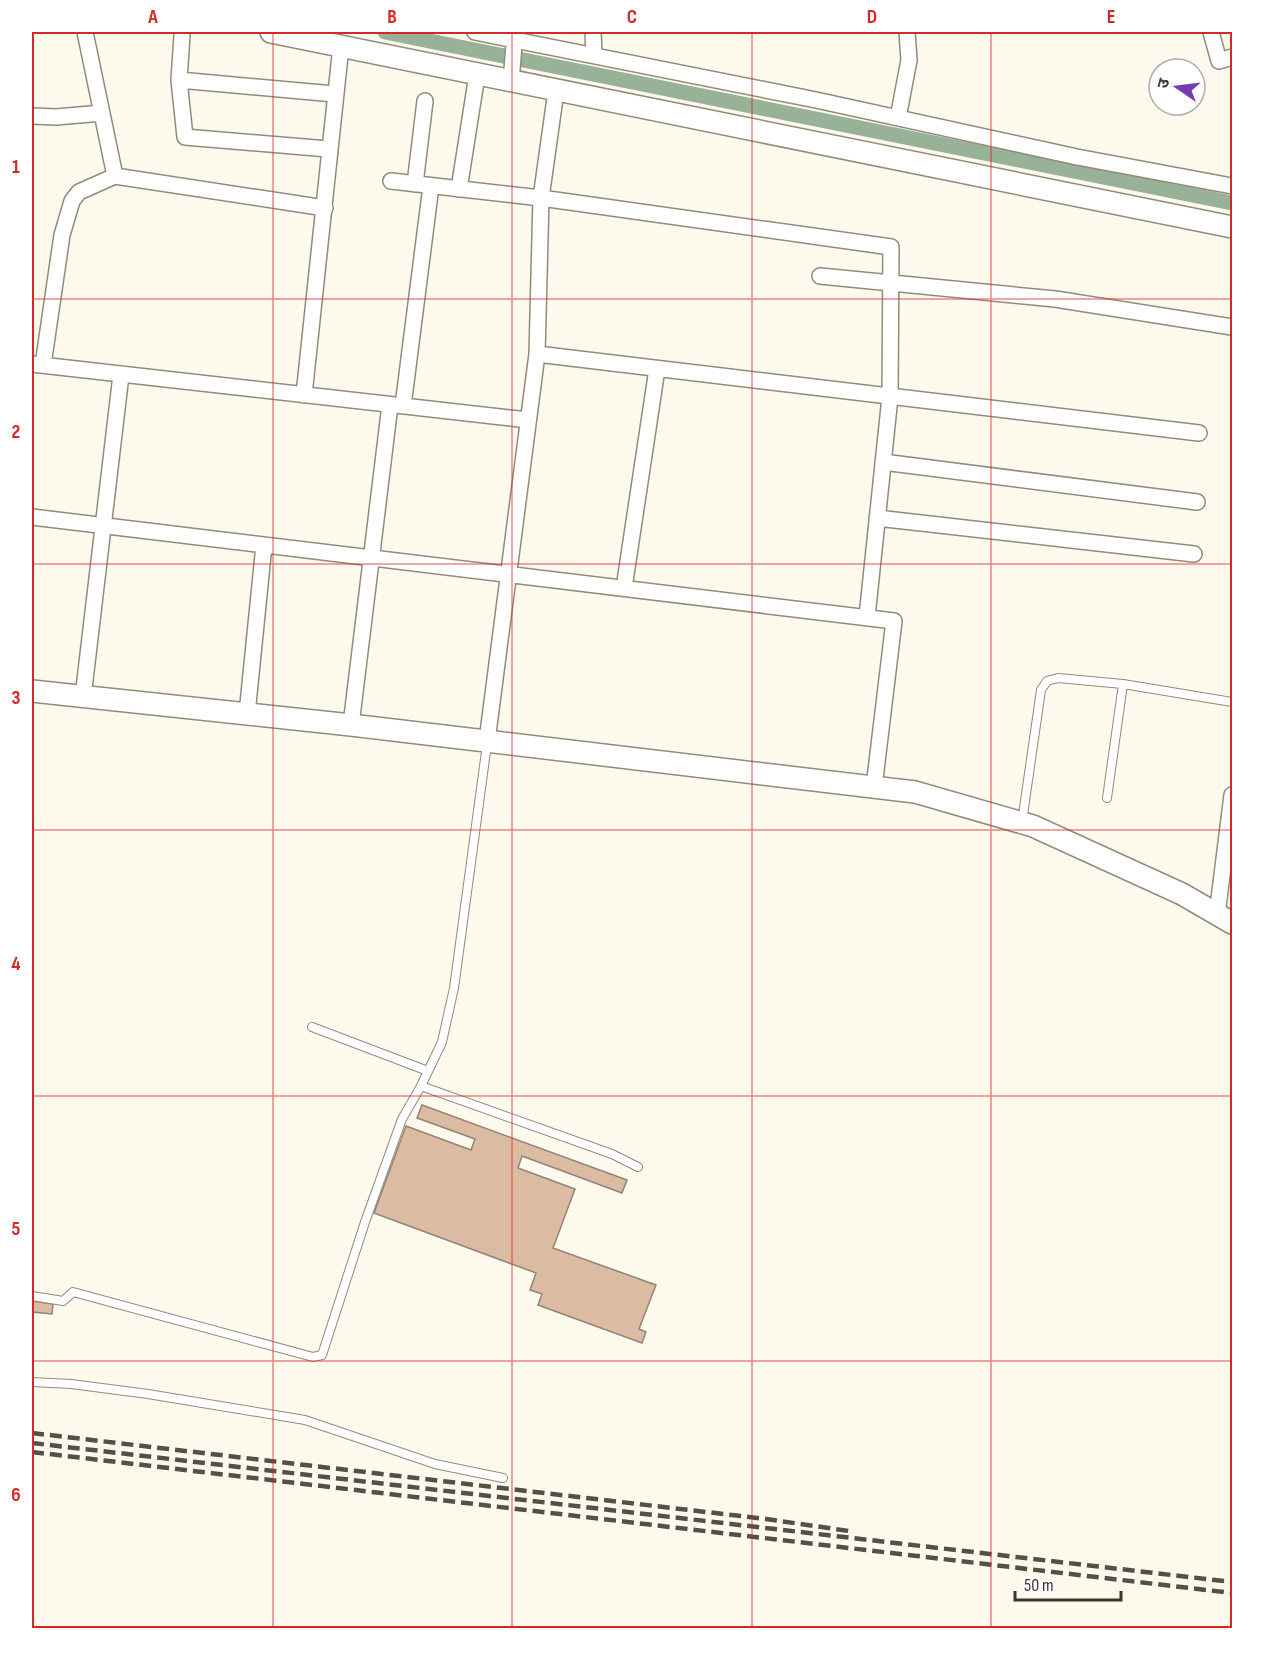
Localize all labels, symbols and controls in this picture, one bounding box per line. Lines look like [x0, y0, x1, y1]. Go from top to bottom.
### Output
text: A [147, 5, 158, 29]
text: B [387, 5, 397, 29]
text: C [627, 5, 637, 29]
text: D [867, 5, 877, 29]
text: E [1107, 5, 1115, 29]
north arrow [1147, 57, 1207, 117]
text: उ [1154, 76, 1174, 91]
text: 1 [12, 155, 20, 179]
text: 2 [12, 420, 20, 444]
text: 3 [12, 686, 21, 710]
text: 4 [11, 952, 21, 976]
text: 5 [12, 1217, 21, 1241]
text: 6 [11, 1483, 21, 1507]
scale bar [1015, 1564, 1122, 1602]
text: 50 m [1024, 1575, 1054, 1596]

